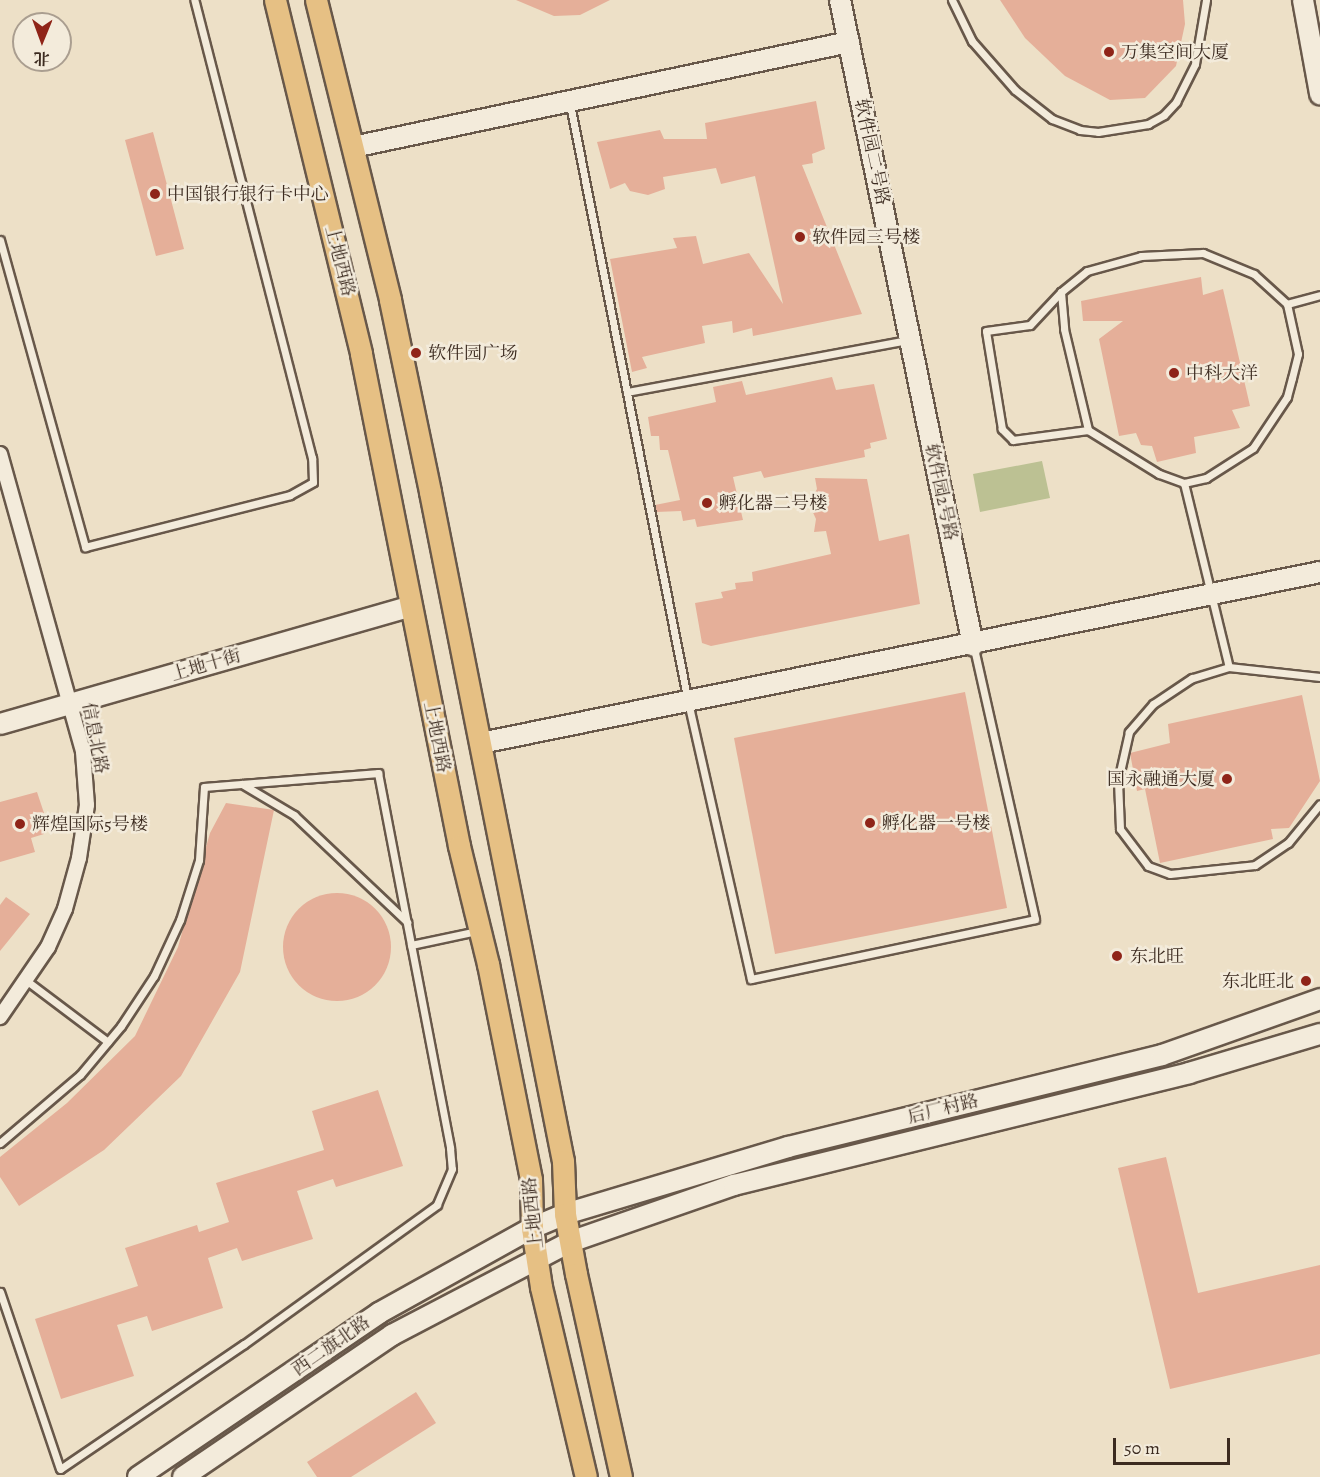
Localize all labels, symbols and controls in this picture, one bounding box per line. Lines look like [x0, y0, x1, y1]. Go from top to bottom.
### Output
north arrow [12, 12, 72, 72]
place label: 万集空间大厦 [1121, 41, 1229, 63]
marker: 万集空间大厦 [1102, 45, 1116, 59]
text: 北 [34, 47, 50, 69]
street label: 软件园二号路 [850, 97, 894, 207]
place label: 中国银行银行卡中心 [167, 183, 329, 205]
marker: 中国银行银行卡中心 [148, 187, 162, 201]
street label: 上地西路 [321, 223, 359, 299]
place label: 软件园三号楼 [812, 226, 920, 248]
marker: 软件园三号楼 [793, 230, 807, 244]
place label: 软件园广场 [428, 342, 518, 364]
marker: 软件园广场 [409, 346, 423, 360]
place label: 中科大洋 [1186, 362, 1258, 384]
marker: 中科大洋 [1167, 366, 1181, 380]
street label: 软件园2号路 [920, 442, 962, 542]
place label: 孵化器二号楼 [719, 492, 827, 514]
marker: 孵化器二号楼 [700, 496, 714, 510]
street label: 上地十街 [168, 645, 244, 685]
street label: 上地西路 [420, 700, 454, 774]
street label: 信息北路 [78, 701, 112, 775]
place label: 国永融通大厦 [1107, 768, 1215, 790]
marker: 国永融通大厦 [1220, 772, 1234, 786]
place label: 孵化器一号楼 [882, 812, 990, 834]
place label: 辉煌国际5号楼 [32, 813, 148, 835]
marker: 孵化器一号楼 [863, 816, 877, 830]
marker: 辉煌国际5号楼 [13, 817, 27, 831]
place label: 东北旺 [1130, 945, 1184, 967]
marker: 东北旺 [1108, 947, 1126, 965]
place label: 东北旺北 [1222, 970, 1294, 992]
marker: 东北旺北 [1299, 974, 1313, 988]
street label: 后厂村路 [905, 1090, 981, 1128]
street label: 上地西路 [518, 1176, 548, 1250]
street label: 西二旗北路 [288, 1311, 374, 1381]
scale bar [1116, 1426, 1233, 1464]
text: 50 m [1124, 1436, 1160, 1460]

